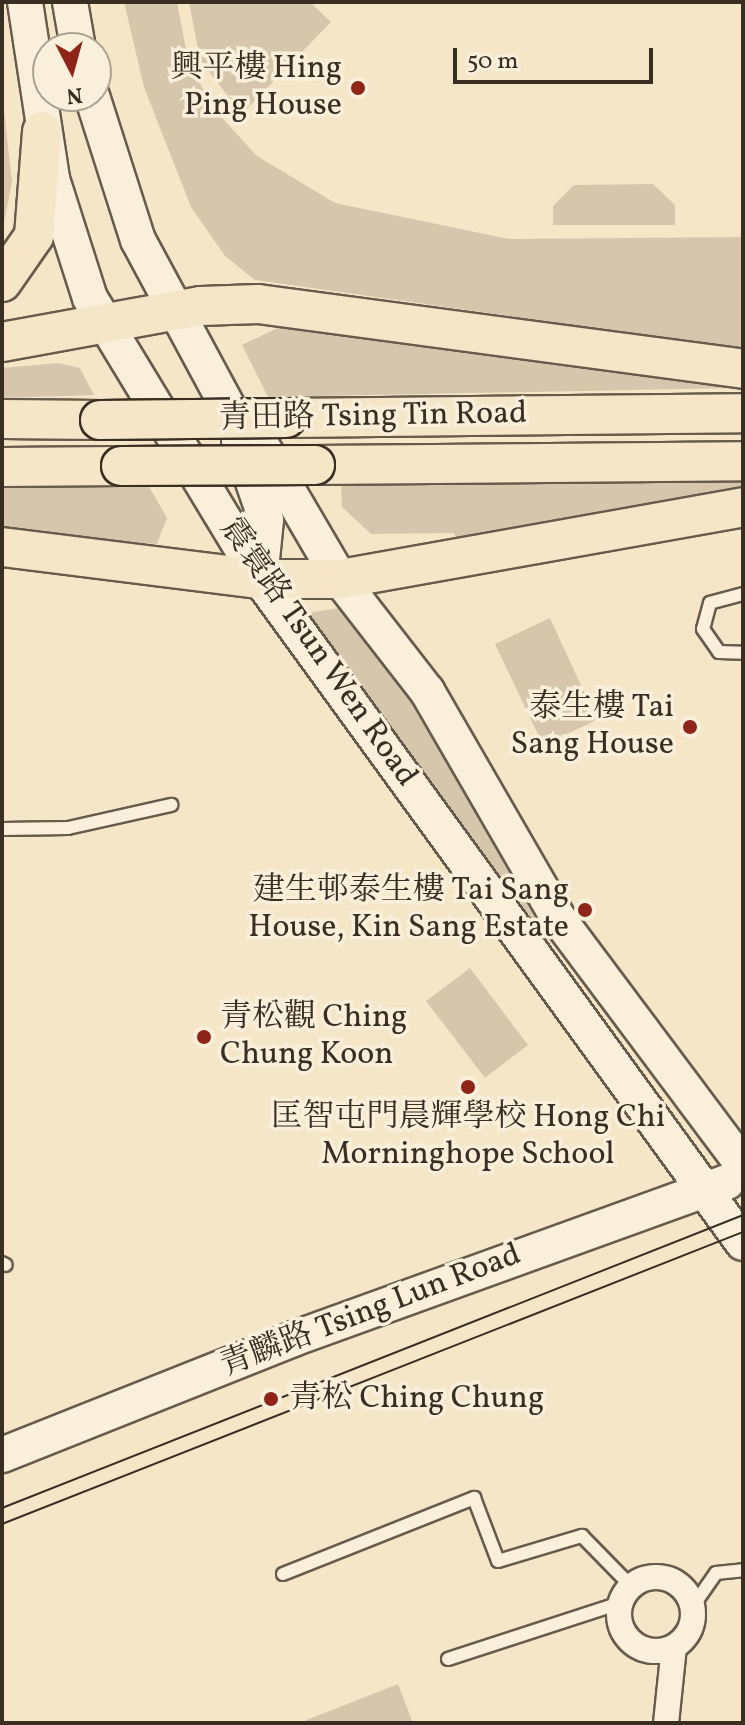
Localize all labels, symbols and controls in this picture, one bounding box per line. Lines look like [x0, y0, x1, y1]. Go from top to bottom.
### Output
north arrow [32, 32, 112, 112]
scale bar [457, 32, 657, 82]
text: 50 m [467, 45, 519, 79]
place label: 興平樓 Hing Ping House [170, 51, 342, 126]
text: N [65, 78, 84, 111]
marker: 興平樓 Hing Ping House [349, 79, 367, 97]
street label: 青田路 Tsing Tin Road [218, 395, 528, 439]
street label: 震寰路 Tsun Wen Road [211, 511, 425, 795]
place label: 泰生樓 Tai Sang House [511, 690, 674, 765]
marker: 泰生樓 Tai Sang House [681, 718, 699, 736]
place label: 建生邨泰生樓 Tai Sang House, Kin Sang Estate [248, 873, 569, 948]
marker: 建生邨泰生樓 Tai Sang House, Kin Sang Estate [576, 901, 594, 919]
place label: 青松觀 Ching Chung Koon [220, 1000, 407, 1075]
marker: 青松觀 Ching Chung Koon [195, 1028, 213, 1046]
marker: 匡智屯門晨輝學校 Hong Chi Morninghope School [459, 1078, 477, 1096]
place label: 匡智屯門晨輝學校 Hong Chi Morninghope School [271, 1100, 665, 1175]
street label: 青麟路 Tsing Lun Road [215, 1236, 527, 1386]
place label: 青松 Ching Chung [289, 1380, 544, 1418]
marker: 青松 Ching Chung [260, 1388, 282, 1410]

